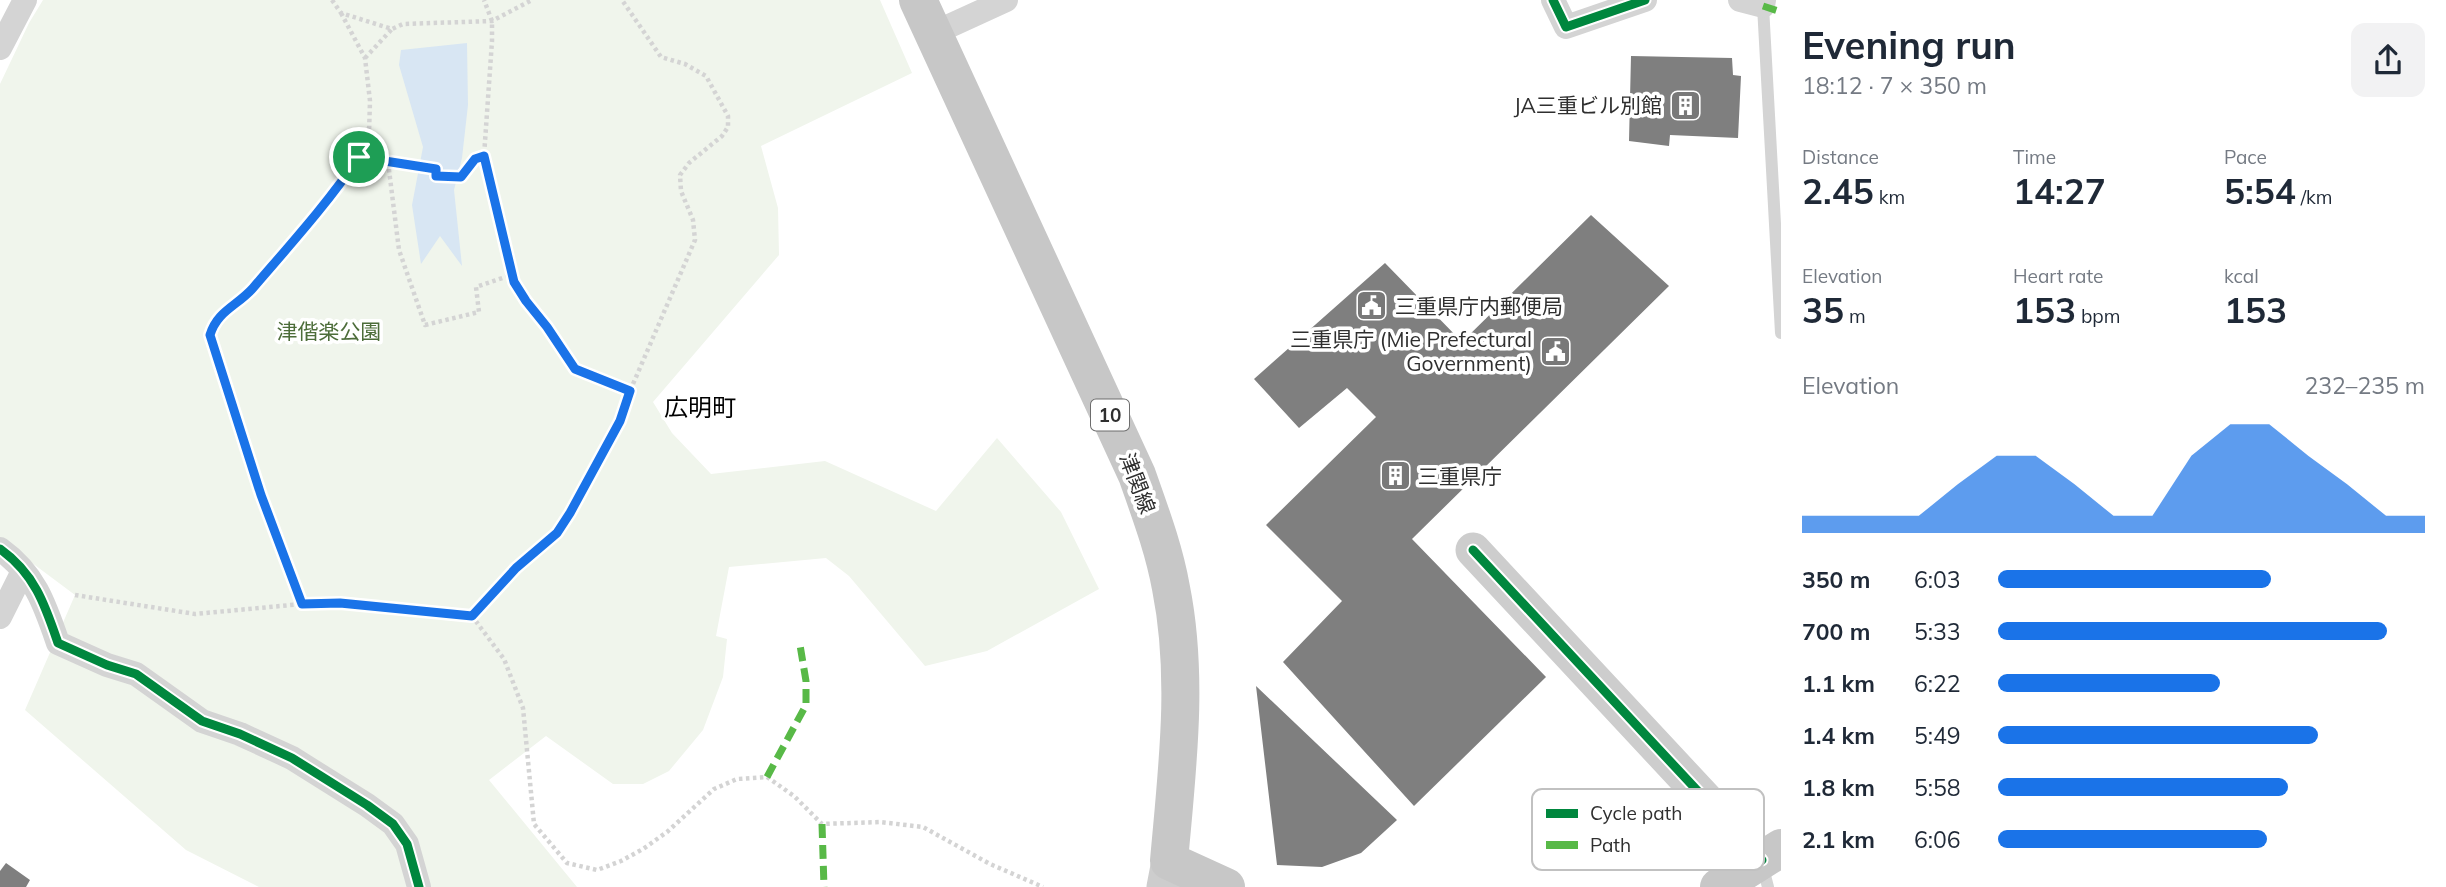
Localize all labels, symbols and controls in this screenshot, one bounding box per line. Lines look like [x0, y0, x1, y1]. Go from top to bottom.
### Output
text: Evening run [1802, 21, 2016, 69]
button: share [2351, 23, 2425, 97]
text: 18:12 · 7 × 350 m [1802, 71, 1987, 100]
building icon: JA三重ビル別館 [1668, 88, 1702, 122]
place label: JA三重ビル別館 [1514, 92, 1662, 118]
pin [329, 127, 389, 187]
icon: arrive [340, 138, 378, 176]
text: Distance [1802, 145, 1879, 169]
text: Time [2013, 145, 2056, 169]
text: Pace [2224, 145, 2267, 169]
text: 2.45 [1802, 169, 1874, 213]
text: 14:27 [2013, 169, 2106, 213]
text: 5:54 [2224, 169, 2296, 213]
text: km [1874, 185, 1905, 209]
text: /km [2296, 185, 2333, 209]
text: Elevation [1802, 264, 1882, 288]
text: Heart rate [2013, 264, 2103, 288]
text: kcal [2224, 264, 2259, 288]
text: 35 [1802, 288, 1844, 332]
text: 153 [2013, 288, 2076, 332]
text: 153 [2224, 288, 2287, 332]
public building icon: 三重県庁内郵便局 [1355, 289, 1389, 323]
place label: 三重県庁内郵便局 [1395, 293, 1563, 319]
text: m [1844, 304, 1866, 328]
text: bpm [2076, 304, 2120, 328]
park label: 津偕楽公園 [277, 318, 382, 344]
place label: 三重県庁 (Mie Prefectural Government) [1290, 326, 1532, 376]
public building icon: 三重県庁 (Mie Prefectural Government) [1538, 334, 1572, 368]
text: Elevation [1802, 371, 1899, 400]
text: 232–235 m [2304, 371, 2425, 400]
district label: 広明町 [664, 392, 736, 422]
road number: 10 [1091, 400, 1129, 430]
street label: 津関線 [1115, 449, 1161, 517]
building icon: 三重県庁 [1378, 459, 1412, 493]
place label: 三重県庁 [1418, 463, 1502, 489]
text: 350 m [1802, 565, 1870, 594]
text: 6:03 [1914, 565, 1961, 594]
text: 700 m [1802, 617, 1870, 646]
text: 5:33 [1914, 617, 1961, 646]
text: 1.1 km [1802, 669, 1875, 698]
text: 6:22 [1914, 669, 1961, 698]
text: 1.4 km [1802, 721, 1875, 750]
text: 5:49 [1914, 721, 1961, 750]
text: 1.8 km [1802, 773, 1875, 802]
text: 5:58 [1914, 773, 1961, 802]
legend [1532, 789, 1764, 870]
text: Cycle path [1590, 801, 1682, 825]
text: 2.1 km [1802, 825, 1875, 854]
text: 6:06 [1914, 825, 1961, 854]
text: Path [1590, 833, 1631, 857]

